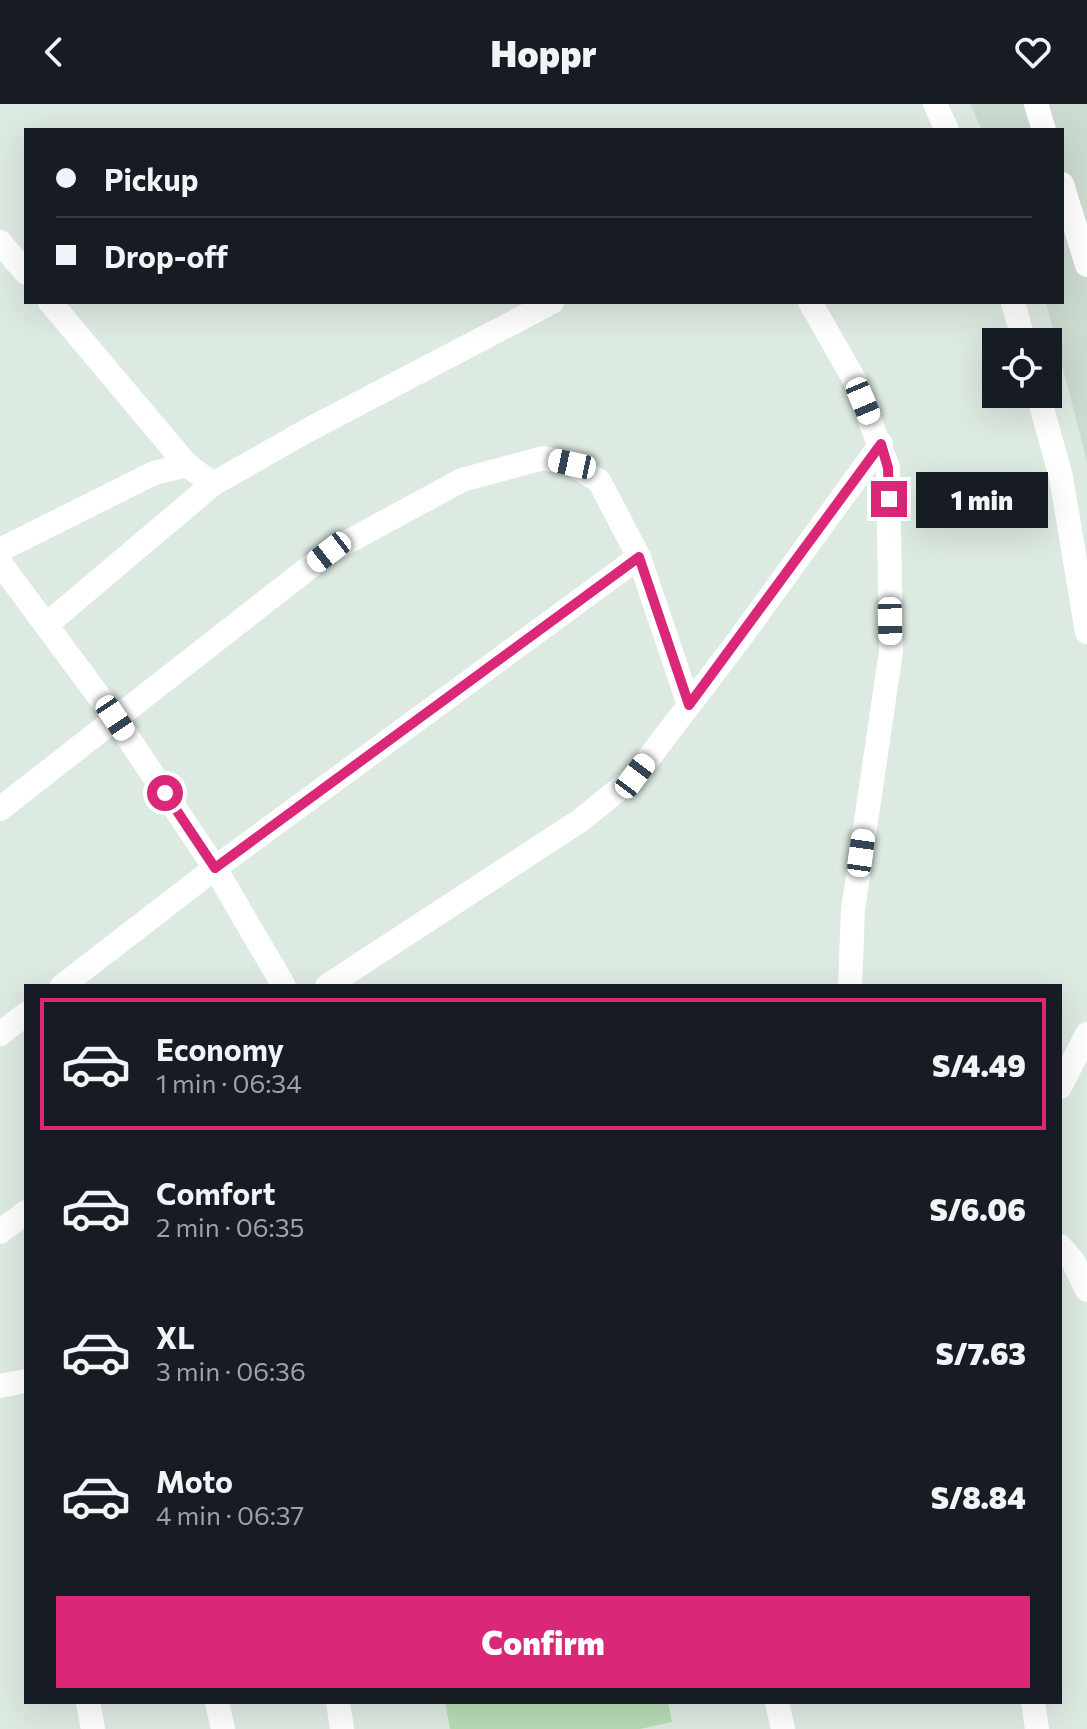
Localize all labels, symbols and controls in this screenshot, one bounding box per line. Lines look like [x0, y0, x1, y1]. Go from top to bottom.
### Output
icon: back [32, 30, 76, 74]
text: Hoppr [490, 30, 597, 74]
icon: heart [1011, 30, 1055, 74]
text: Pickup [104, 160, 198, 197]
text: Drop-off [104, 237, 228, 274]
map controls [982, 328, 1062, 408]
button: locate [982, 328, 1062, 408]
car [843, 374, 883, 428]
car [546, 447, 598, 481]
callout: 1 min [917, 471, 1049, 527]
route end [871, 481, 907, 517]
text: 1 min [951, 484, 1013, 515]
car [303, 528, 355, 576]
car [878, 597, 902, 645]
car [92, 691, 138, 745]
car [611, 750, 659, 802]
route start [147, 775, 183, 811]
car [846, 828, 876, 878]
icon: car [60, 1028, 132, 1100]
text: Economy [156, 1030, 284, 1067]
text: S/4.49 [932, 1046, 1026, 1083]
text: 1 min · 06:34 [156, 1067, 302, 1098]
icon: car [60, 1172, 132, 1244]
text: Comfort [156, 1174, 275, 1211]
text: S/6.06 [929, 1190, 1026, 1227]
text: 2 min · 06:35 [156, 1211, 304, 1242]
icon: car [60, 1316, 132, 1388]
text: XL [156, 1318, 195, 1355]
text: S/7.63 [936, 1334, 1026, 1371]
text: 3 min · 06:36 [156, 1355, 306, 1386]
icon: car [60, 1460, 132, 1532]
text: Moto [156, 1462, 233, 1499]
text: S/8.84 [931, 1478, 1026, 1515]
text: 4 min · 06:37 [156, 1499, 304, 1530]
button: Confirm [56, 1596, 1030, 1688]

